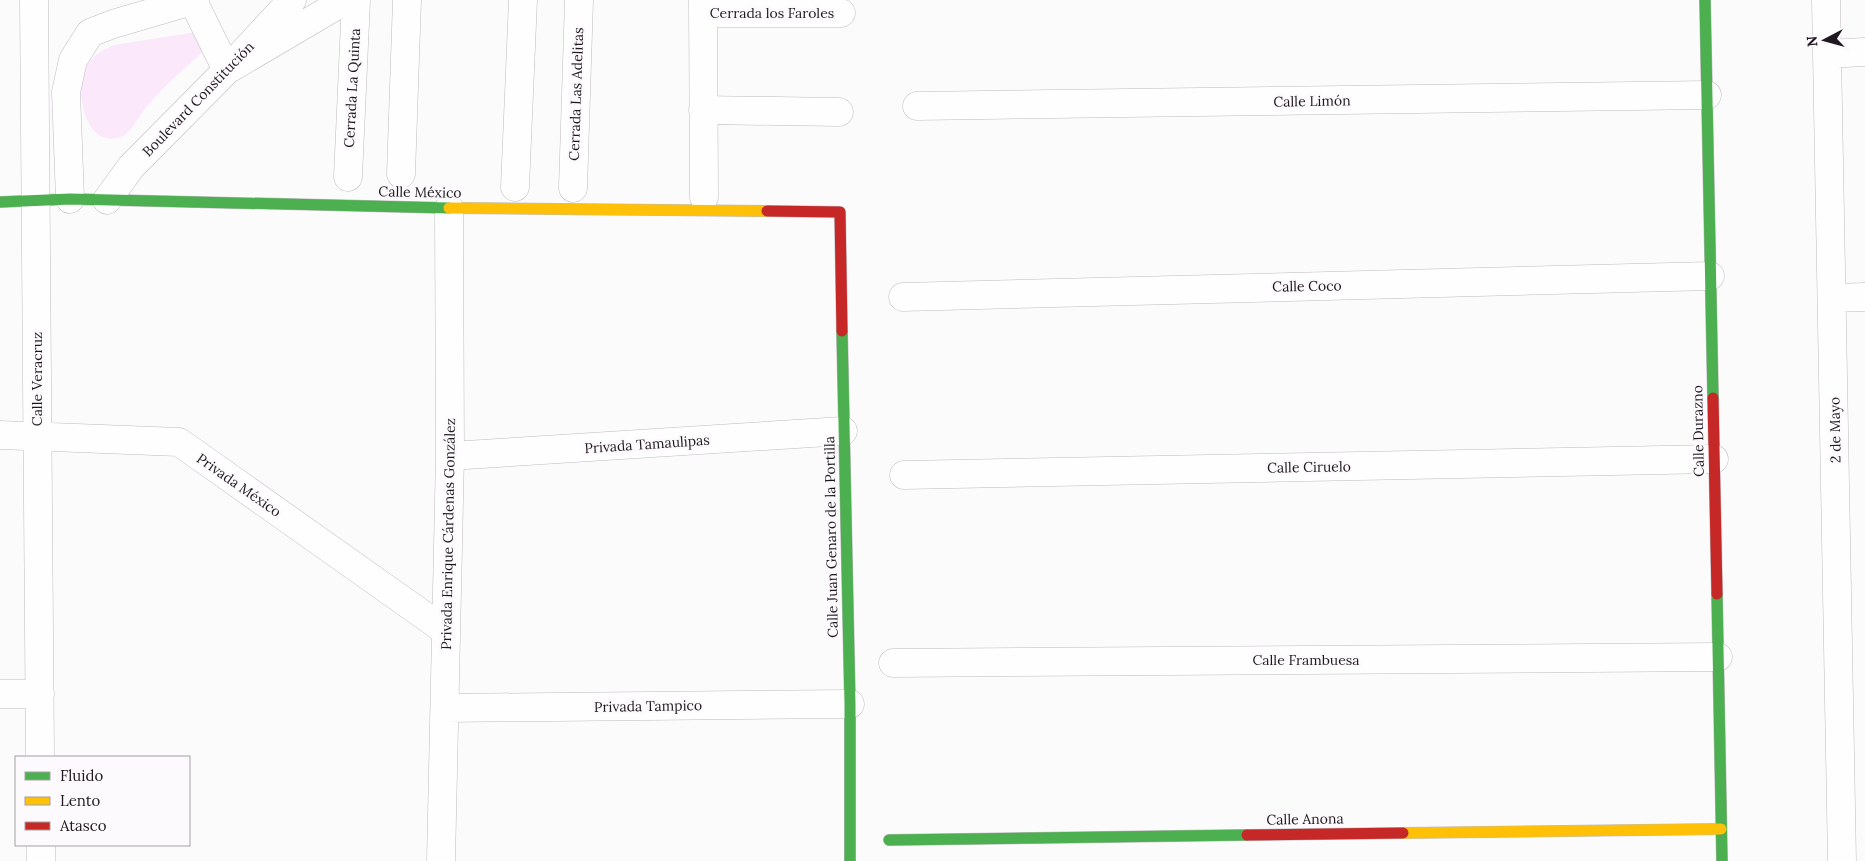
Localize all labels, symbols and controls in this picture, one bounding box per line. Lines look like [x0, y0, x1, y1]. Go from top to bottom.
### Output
street label: Cerrada los Faroles [710, 4, 834, 22]
north arrow [1800, 15, 1850, 65]
street label: Cerrada Las Adelitas [565, 27, 587, 161]
street label: Cerrada La Quinta [340, 28, 364, 148]
text: N [1803, 35, 1822, 48]
street label: Boulevard Constitución [138, 37, 258, 160]
street label: Calle Limón [1273, 91, 1351, 111]
street label: Calle México [378, 182, 462, 202]
street label: Calle Coco [1272, 276, 1342, 296]
street label: Calle Veracruz [28, 332, 46, 426]
street label: Calle Durazno [1688, 385, 1708, 477]
street label: 2 de Mayo [1825, 397, 1845, 463]
street label: Privada Enrique Cárdenas González [437, 418, 459, 650]
street label: Privada Tamaulipas [584, 431, 710, 457]
street label: Calle Juan Genaro de la Portilla [820, 436, 842, 638]
street label: Privada México [193, 449, 285, 521]
street label: Calle Ciruelo [1267, 457, 1351, 477]
street label: Calle Frambuesa [1253, 651, 1359, 669]
street label: Privada Tampico [594, 696, 702, 716]
legend [15, 756, 190, 846]
text: Fluido [60, 766, 103, 785]
text: Lento [60, 791, 101, 810]
street label: Calle Anona [1266, 809, 1344, 829]
text: Atasco [59, 816, 107, 835]

